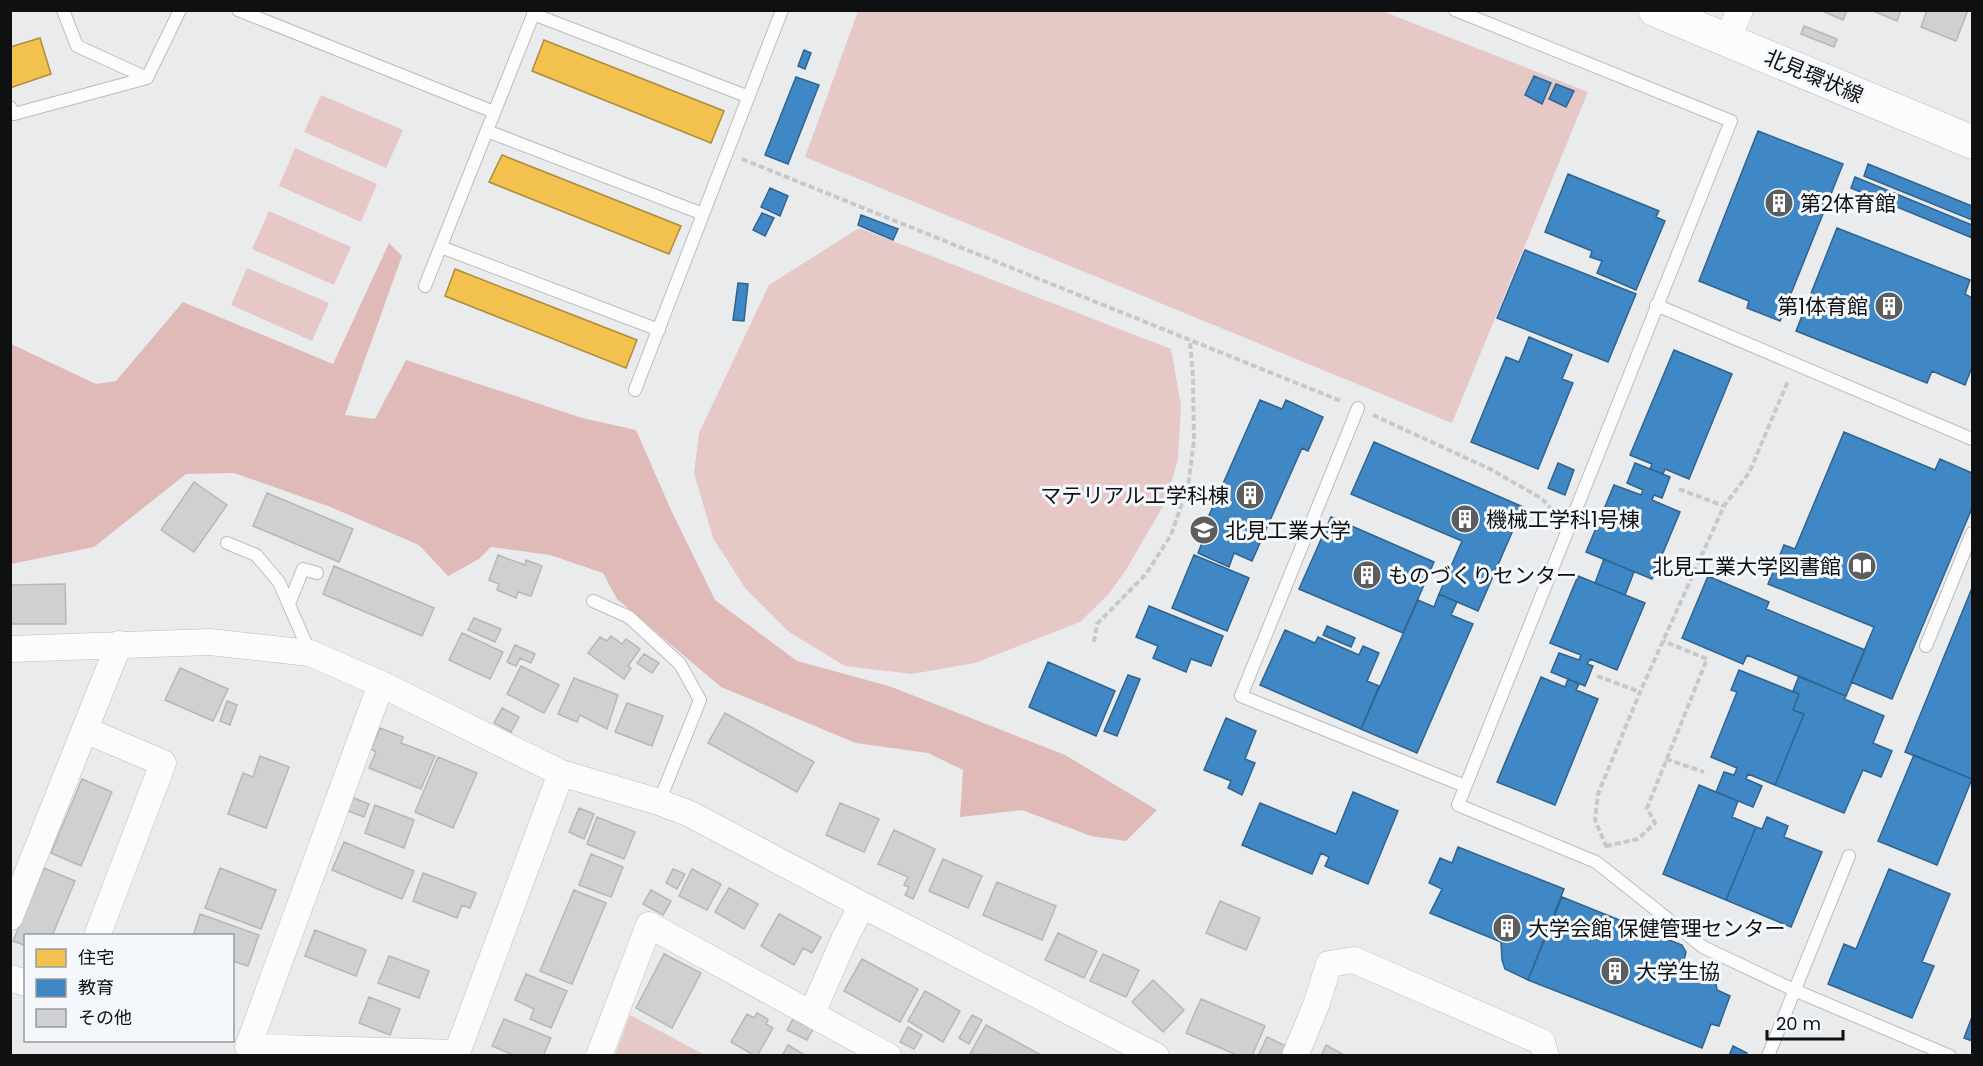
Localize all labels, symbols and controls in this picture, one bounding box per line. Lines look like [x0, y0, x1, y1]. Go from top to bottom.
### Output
street label: 北見環状線 [1760, 42, 1868, 110]
building icon: 第2体育館 [1763, 187, 1795, 219]
place label: 第2体育館 [1800, 189, 1896, 218]
building icon: 第1体育館 [1873, 290, 1905, 322]
place label: 第1体育館 [1777, 292, 1868, 321]
building icon: マテリアル工学科棟 [1234, 479, 1266, 511]
place label: マテリアル工学科棟 [1040, 481, 1229, 510]
building icon: 機械工学科1号棟 [1449, 503, 1481, 535]
place label: 機械工学科1号棟 [1486, 505, 1640, 534]
school or university icon: 北見工業大学 [1188, 514, 1220, 546]
place label: 北見工業大学 [1225, 516, 1351, 545]
library icon: 北見工業大学図書館 [1846, 550, 1878, 582]
place label: 北見工業大学図書館 [1652, 552, 1841, 581]
building icon: ものづくりセンター [1351, 559, 1383, 591]
place label: ものづくりセンター [1388, 561, 1577, 590]
building icon: 大学会館 保健管理センター [1491, 912, 1523, 944]
place label: 大学会館 保健管理センター [1528, 914, 1786, 943]
legend [24, 934, 234, 1042]
text: 住宅 [78, 945, 114, 970]
building icon: 大学生協 [1599, 955, 1631, 987]
place label: 大学生協 [1636, 957, 1720, 986]
text: 教育 [78, 975, 114, 1000]
scale bar [1767, 1003, 1844, 1041]
text: その他 [78, 1005, 132, 1030]
text: 20 m [1776, 1011, 1821, 1036]

